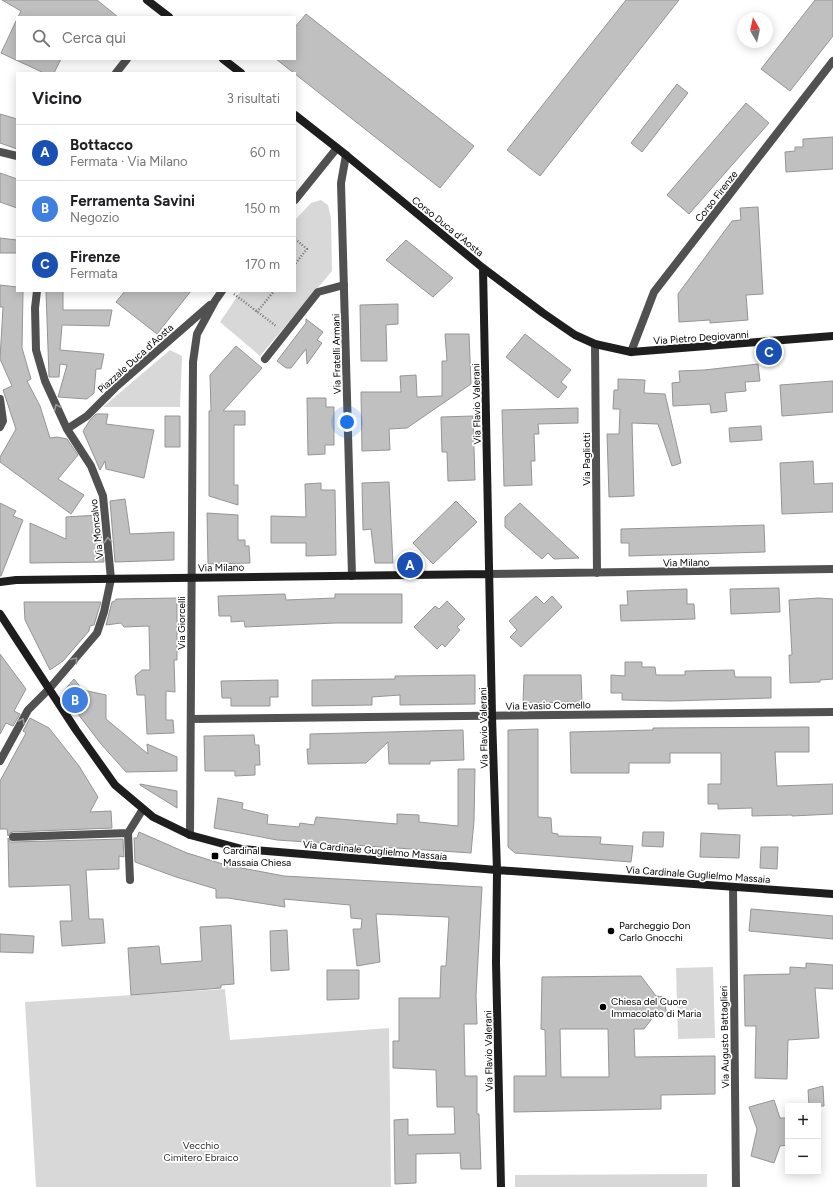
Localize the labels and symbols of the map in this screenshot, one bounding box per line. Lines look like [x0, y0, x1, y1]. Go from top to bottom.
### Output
north arrow [737, 12, 773, 48]
street label: Corso Firenze [692, 168, 741, 225]
street label: Corso Duca d'Aosta [409, 193, 486, 259]
street label: Via Fratelli Armani [329, 314, 344, 394]
street label: Piazzale Duca d'Aosta [95, 321, 176, 396]
street label: Via Pietro Degiovanni [653, 328, 749, 347]
pin: C [756, 337, 782, 367]
street label: Via Flavio Valerani [469, 363, 484, 445]
one-way arrow [54, 404, 62, 412]
your location [337, 412, 357, 432]
street label: Via Pagliotti [580, 432, 593, 486]
street label: Via Moncalvo [87, 498, 106, 560]
one-way arrow [104, 537, 113, 543]
pin: A [397, 550, 423, 580]
street label: Via Milano [663, 556, 709, 569]
street label: Via Milano [198, 561, 244, 574]
street label: Via Giorcelli [175, 596, 188, 650]
one-way arrow [70, 657, 77, 664]
pin: B [62, 685, 88, 715]
street label: Via Flavio Valerani [476, 687, 491, 769]
street label: Via Evasio Comello [505, 698, 591, 713]
one-way arrow [18, 718, 25, 725]
street label: Via Cardinale Guglielmo Massaia [302, 838, 448, 863]
place label: Cardinal Massaia Chiesa [223, 844, 291, 869]
marker: Cardinal Massaia Chiesa [210, 851, 220, 861]
street label: Via Cardinale Guglielmo Massaia [625, 863, 771, 886]
place label: Parcheggio Don Carlo Gnocchi [619, 919, 691, 944]
marker: Parcheggio Don Carlo Gnocchi [606, 926, 616, 936]
street label: Via Augusto Battaglieri [717, 986, 732, 1088]
place label: Chiesa del Cuore Immacolato di Maria [611, 995, 701, 1020]
marker: Chiesa del Cuore Immacolato di Maria [598, 1002, 608, 1012]
street label: Via Flavio Valerani [481, 1010, 496, 1092]
park label: Vecchio Cimitero Ebraico [163, 1139, 239, 1164]

